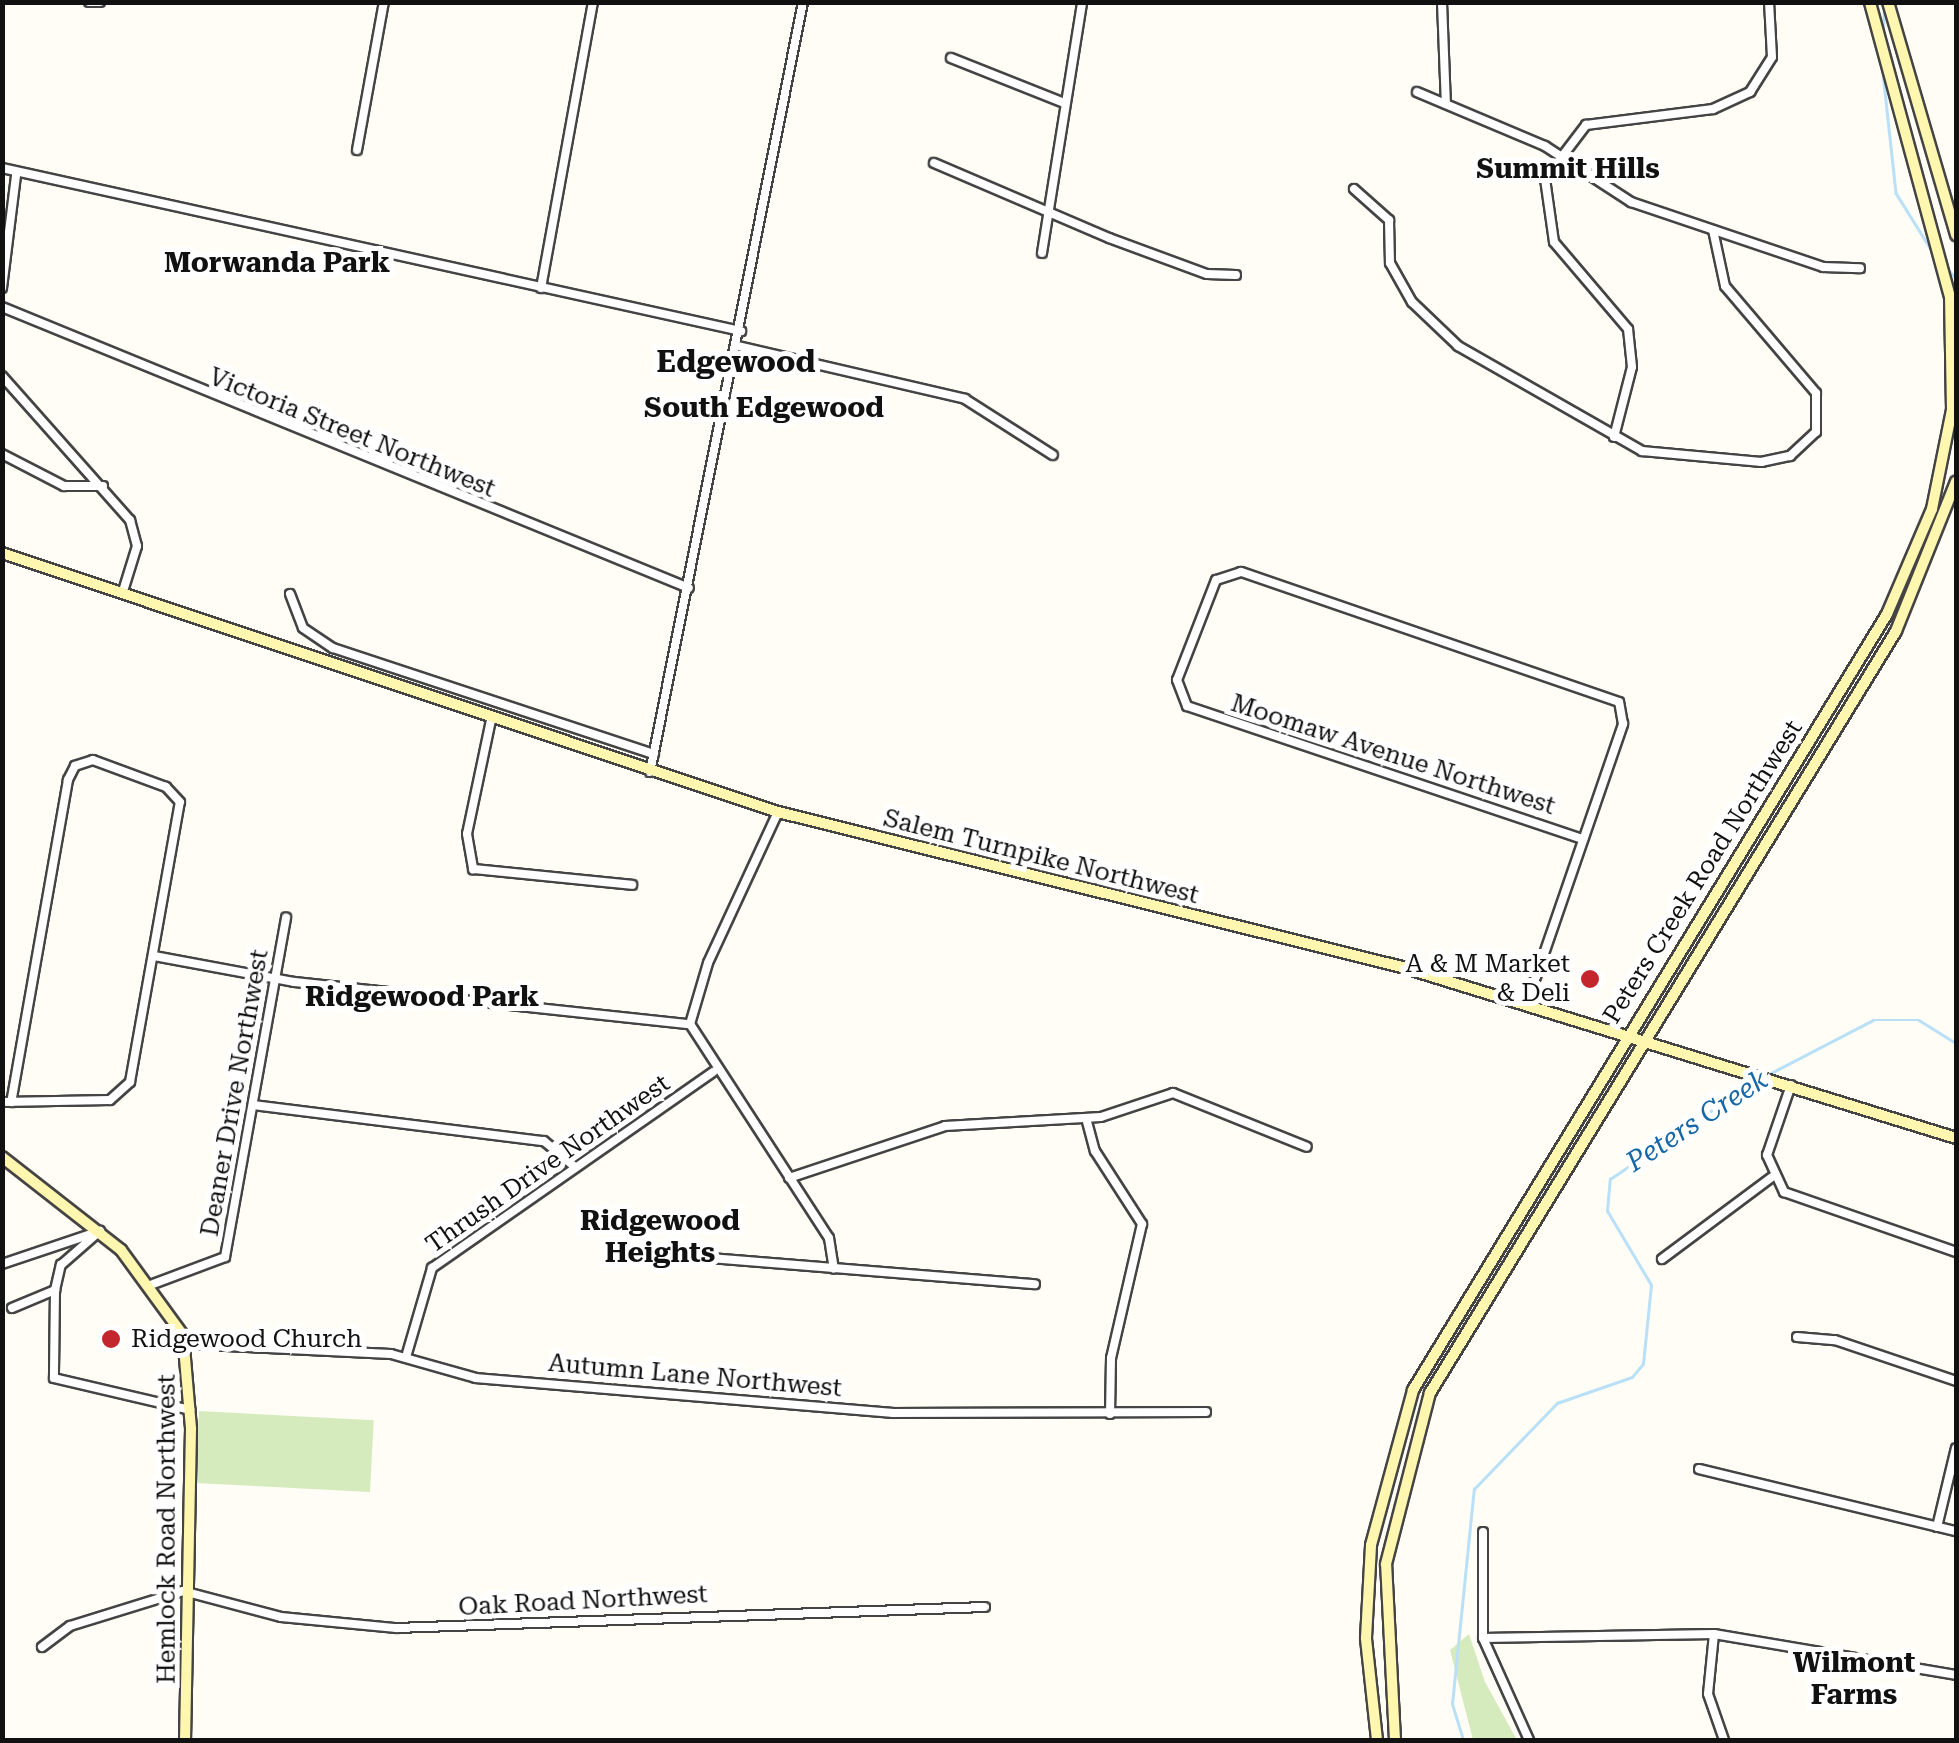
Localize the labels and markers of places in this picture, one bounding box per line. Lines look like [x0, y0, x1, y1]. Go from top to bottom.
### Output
place label: A & M Market & Deli [1406, 950, 1570, 1009]
marker: A & M Market & Deli [1579, 968, 1601, 990]
place label: Ridgewood Church [131, 1324, 362, 1354]
marker: Ridgewood Church [100, 1328, 122, 1350]

